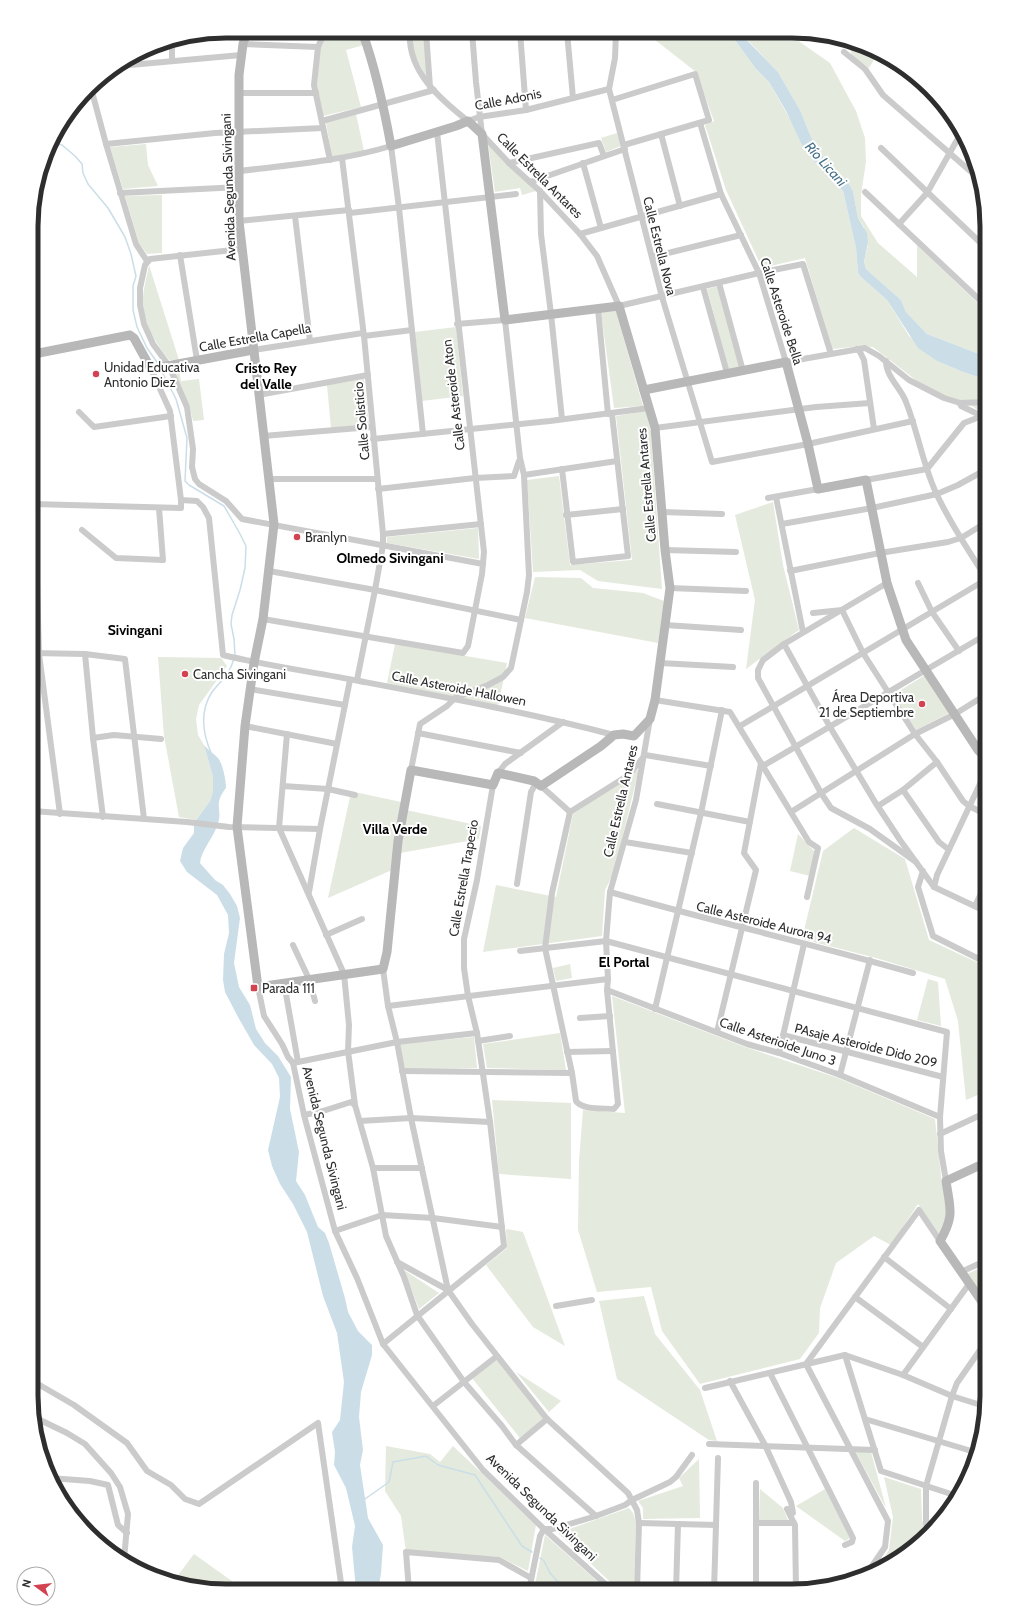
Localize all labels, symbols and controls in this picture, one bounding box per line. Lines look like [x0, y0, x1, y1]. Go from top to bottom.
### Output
street label: Calle Adonis [473, 85, 543, 113]
street label: Avenida Segunda Sivingani [217, 113, 239, 261]
street label: Calle Estrella Antares [494, 129, 587, 222]
water label: Río Licani [801, 138, 851, 191]
street label: Calle Estrella Nova [640, 195, 680, 298]
street label: Calle Asteroide Bella [757, 255, 807, 367]
street label: Calle Estrella Capella [198, 319, 313, 355]
street label: Calle Asteroide Aton [438, 339, 468, 451]
place label: Unidad Educativa Antonio Diez [104, 359, 200, 390]
district label: Cristo Rey del Valle [235, 359, 297, 393]
marker: Unidad Educativa Antonio Diez [91, 369, 101, 379]
street label: Calle Solisticio [350, 381, 372, 461]
street label: Calle Estrella Antares [633, 427, 659, 543]
place label: Branlyn [305, 529, 347, 545]
marker: Branlyn [292, 532, 302, 542]
district label: Olmedo Sivingani [336, 549, 444, 567]
district label: Sivingani [108, 621, 162, 639]
place label: Cancha Sivingani [193, 666, 286, 682]
street label: Calle Asteroide Hallowen [390, 667, 528, 709]
marker: Cancha Sivingani [180, 669, 190, 679]
place label: Área Deportiva 21 de Septiembre [819, 688, 915, 720]
marker: Área Deportiva 21 de Septiembre [917, 699, 927, 709]
street label: Calle Estrella Antares [599, 743, 641, 859]
street label: Calle Estrella Trapecio [445, 818, 481, 938]
district label: Villa Verde [363, 820, 427, 838]
street label: Calle Asteroide Aurora 94 [695, 897, 834, 947]
district label: El Portal [598, 953, 650, 971]
place label: Parada 111 [262, 980, 315, 996]
marker: Parada 111 [249, 983, 259, 993]
street label: Calle Asterioide Juno 3 [718, 1014, 838, 1068]
street label: PAsaje Asteroide Dido 209 [793, 1020, 939, 1071]
street label: Avenida Segunda Sivingani [299, 1065, 351, 1211]
street label: Avenida Segunda Sivingani [483, 1450, 601, 1564]
north arrow [16, 1566, 56, 1606]
text: N [19, 1578, 34, 1589]

